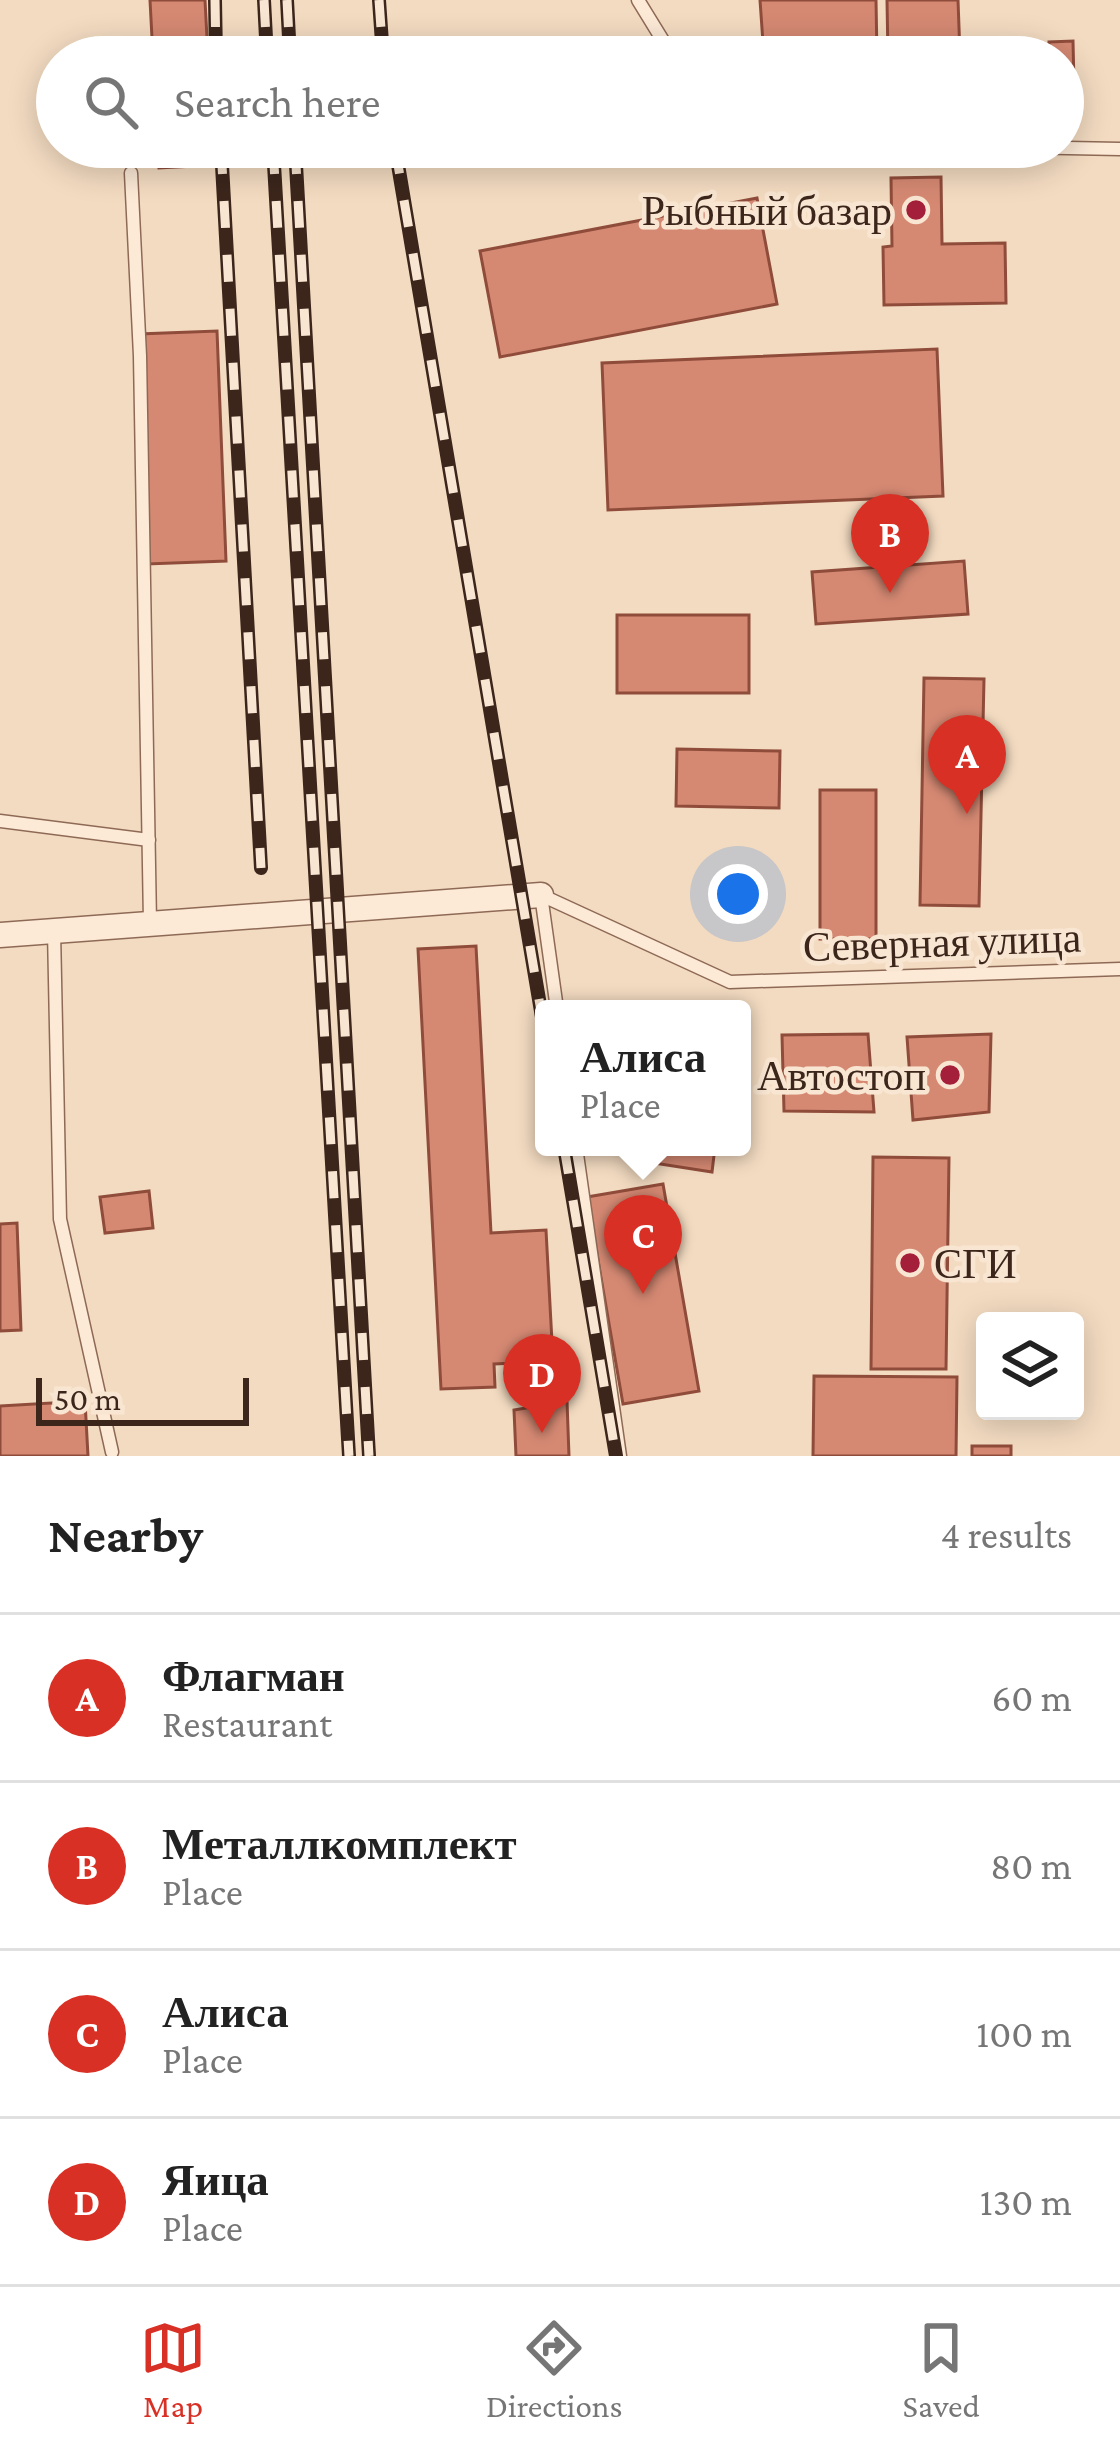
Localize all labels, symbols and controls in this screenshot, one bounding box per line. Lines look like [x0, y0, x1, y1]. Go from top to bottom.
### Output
search box [36, 36, 1084, 168]
icon: search [78, 69, 144, 135]
text: Search here [174, 77, 381, 127]
place label: Рыбный базар [642, 187, 892, 234]
marker: Рыбный базар [903, 197, 929, 223]
pin: B [851, 494, 929, 593]
pin: A [928, 715, 1006, 814]
your location [708, 864, 768, 924]
street label: Северная улица [802, 914, 1082, 970]
popup [535, 1000, 751, 1156]
text: Алиса [580, 1032, 706, 1082]
place label: Автостоп [757, 1052, 926, 1099]
marker: Автостоп [937, 1062, 963, 1088]
text: Place [580, 1083, 661, 1126]
pin: C [604, 1195, 682, 1294]
place label: СГИ [934, 1240, 1017, 1287]
marker: СГИ [897, 1250, 923, 1276]
map controls [976, 1312, 1084, 1420]
button: layers [976, 1312, 1084, 1420]
pin: D [503, 1334, 581, 1433]
scale bar [36, 1372, 249, 1425]
text: 50 m [54, 1380, 121, 1417]
text: Nearby [48, 1506, 203, 1563]
text: 4 results [941, 1513, 1072, 1556]
text: Флагман [162, 1651, 345, 1701]
text: A [75, 1676, 99, 1719]
text: 60 m [991, 1676, 1072, 1719]
text: Restaurant [162, 1702, 332, 1745]
text: Металлкомплект [162, 1819, 517, 1869]
text: B [76, 1844, 98, 1887]
text: 80 m [990, 1844, 1072, 1887]
text: Place [162, 1870, 243, 1913]
text: Алиса [162, 1987, 289, 2037]
text: C [75, 2012, 99, 2055]
text: 100 m [976, 2012, 1072, 2055]
text: Place [162, 2038, 243, 2081]
text: Яица [162, 2155, 269, 2205]
text: D [74, 2180, 100, 2223]
text: 130 m [980, 2180, 1072, 2223]
text: Place [162, 2206, 243, 2249]
tab: Map [140, 2315, 206, 2424]
tab: Directions [486, 2315, 623, 2424]
tab: Saved [903, 2315, 980, 2424]

